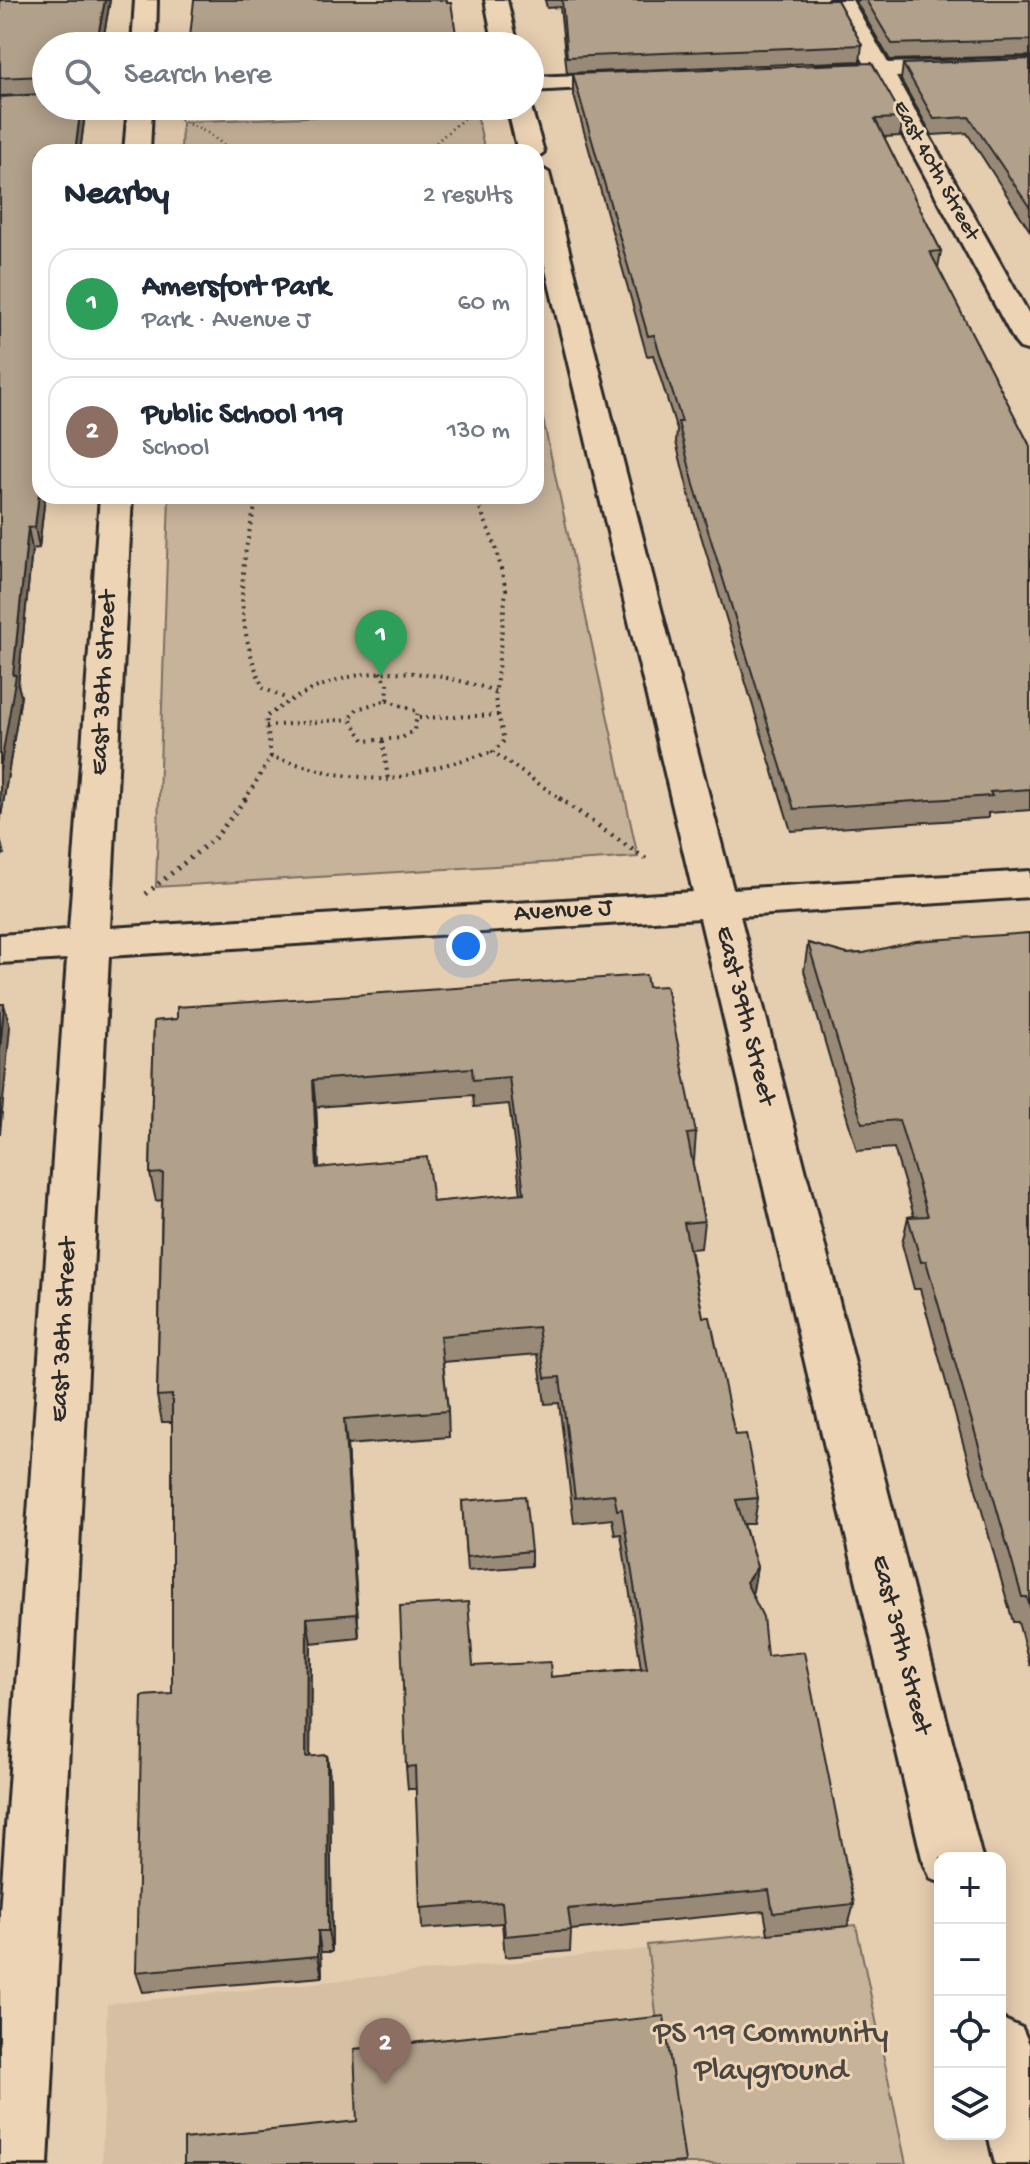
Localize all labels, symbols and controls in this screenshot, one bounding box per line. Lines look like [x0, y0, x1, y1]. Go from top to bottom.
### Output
search box [32, 32, 544, 120]
icon: search [60, 54, 104, 98]
text: Search here [124, 59, 272, 94]
street label: East 40th Street [886, 97, 985, 247]
text: Nearby [64, 176, 169, 216]
text: 2 results [423, 181, 512, 212]
text: Amersfort Park [142, 271, 330, 306]
text: 1 [87, 289, 97, 320]
text: 60 m [457, 289, 510, 320]
text: Park · Avenue J [142, 306, 310, 337]
text: Public School 119 [142, 399, 343, 434]
text: 2 [86, 417, 98, 448]
text: 130 m [447, 417, 510, 448]
text: School [142, 434, 210, 465]
street label: East 38th Street [85, 588, 125, 776]
pin: 1 [355, 610, 407, 676]
street label: Avenue J [513, 893, 614, 931]
street label: East 39th Street [707, 923, 782, 1111]
your location [446, 926, 486, 966]
street label: East 38th Street [45, 1235, 85, 1423]
street label: East 39th Street [863, 1552, 938, 1740]
map controls [934, 1852, 1006, 2140]
button: + [934, 1852, 1006, 1924]
button: − [934, 1924, 1006, 1996]
button: locate [934, 1996, 1006, 2068]
park label: PS 119 Community Playground [653, 2016, 889, 2091]
pin: 2 [359, 2018, 411, 2084]
button: layers [934, 2068, 1006, 2140]

